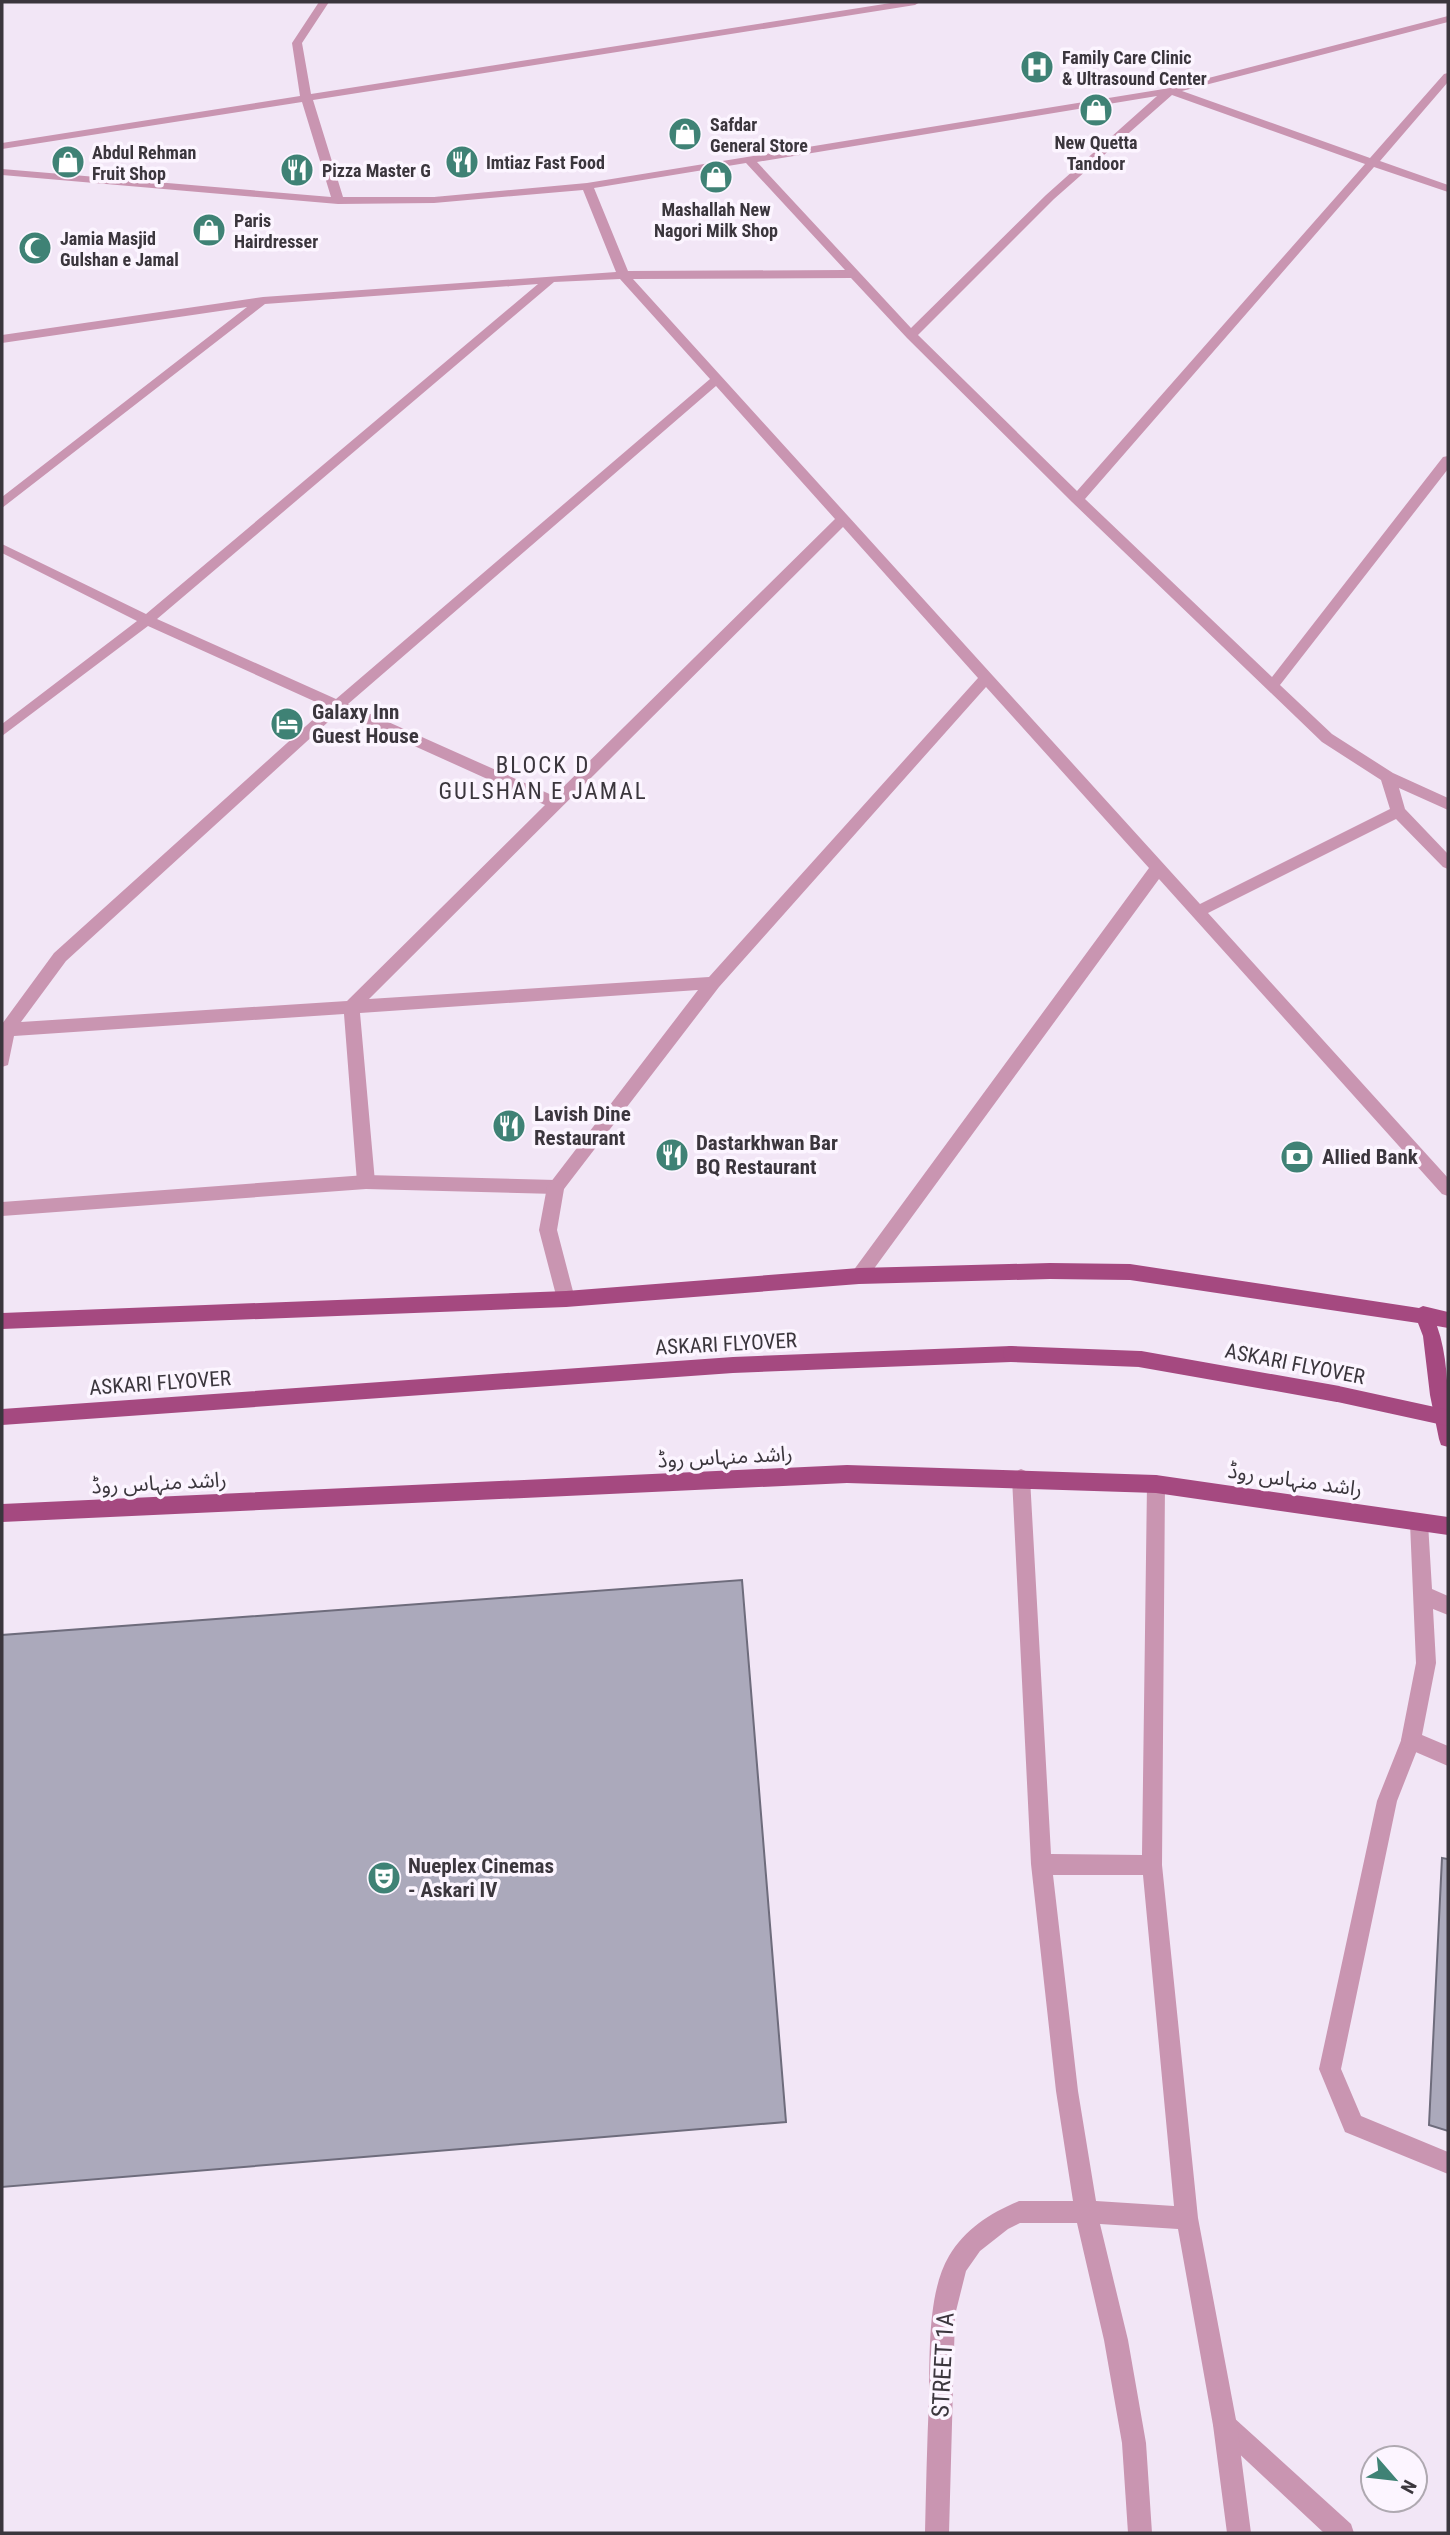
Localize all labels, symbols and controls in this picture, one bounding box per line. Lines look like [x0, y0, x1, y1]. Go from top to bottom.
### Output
place label: Family Care Clinic & Ultrasound Center [1062, 47, 1207, 89]
hospital icon: Family Care Clinic & Ultrasound Center [1018, 48, 1056, 86]
shop icon: New Quetta Tandoor [1077, 91, 1115, 129]
place label: Safdar General Store [710, 114, 808, 156]
shop icon: Safdar General Store [666, 115, 704, 153]
place label: New Quetta Tandoor [1054, 132, 1138, 174]
place label: Abdul Rehman Fruit Shop [92, 142, 196, 184]
shop icon: Abdul Rehman Fruit Shop [49, 143, 87, 181]
restaurant icon: Imtiaz Fast Food [443, 143, 481, 181]
restaurant icon: Pizza Master G [278, 151, 316, 189]
place label: Imtiaz Fast Food [486, 152, 605, 173]
shop icon: Mashallah New Nagori Milk Shop [697, 158, 735, 196]
place label: Pizza Master G [322, 160, 431, 181]
place label: Mashallah New Nagori Milk Shop [654, 199, 778, 241]
place label: Paris Hairdresser [234, 210, 318, 252]
shop icon: Paris Hairdresser [190, 211, 228, 249]
place label: Jamia Masjid Gulshan e Jamal [60, 228, 179, 270]
mosque icon: Jamia Masjid Gulshan e Jamal [16, 229, 54, 267]
place label: Galaxy Inn Guest House [312, 700, 419, 748]
hotel icon: Galaxy Inn Guest House [268, 705, 306, 743]
district label: BLOCK D GULSHAN E JAMAL [438, 752, 648, 805]
place label: Lavish Dine Restaurant [534, 1102, 631, 1150]
restaurant icon: Lavish Dine Restaurant [490, 1107, 528, 1145]
place label: Dastarkhwan Bar BQ Restaurant [696, 1131, 838, 1179]
restaurant icon: Dastarkhwan Bar BQ Restaurant [653, 1136, 691, 1174]
bank icon: Allied Bank [1278, 1138, 1316, 1176]
place label: Allied Bank [1322, 1145, 1419, 1169]
street label: ASKARI FLYOVER [655, 1328, 797, 1360]
street label: ASKARI FLYOVER [1223, 1339, 1367, 1389]
street label: ASKARI FLYOVER [88, 1366, 232, 1400]
street label: راشد منہاس روڈ [657, 1441, 793, 1474]
street label: راشد منہاس روڈ [1226, 1459, 1364, 1502]
street label: راشد منہاس روڈ [91, 1467, 227, 1500]
place label: Nueplex Cinemas - Askari IV [408, 1854, 554, 1902]
theatre icon: Nueplex Cinemas - Askari IV [365, 1859, 403, 1897]
street label: STREET 1A [926, 2312, 960, 2418]
north arrow [1359, 2444, 1429, 2514]
text: N [1396, 2476, 1421, 2497]

